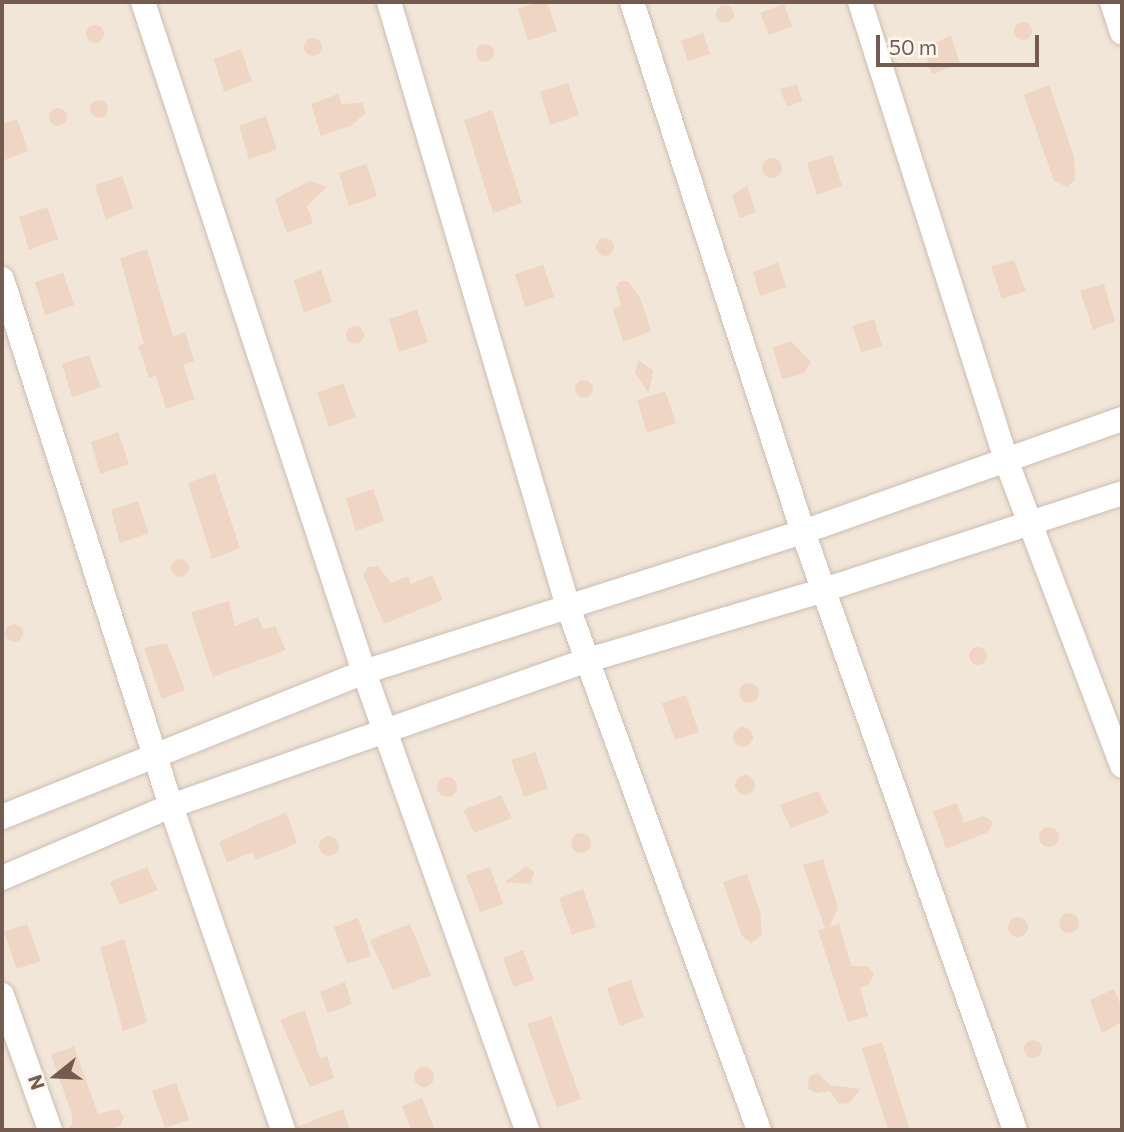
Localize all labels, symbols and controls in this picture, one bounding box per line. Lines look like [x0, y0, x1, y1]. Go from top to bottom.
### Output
scale bar [879, 21, 1042, 65]
text: 50 m [889, 34, 937, 59]
north arrow [21, 1041, 91, 1111]
text: N [22, 1072, 49, 1093]

